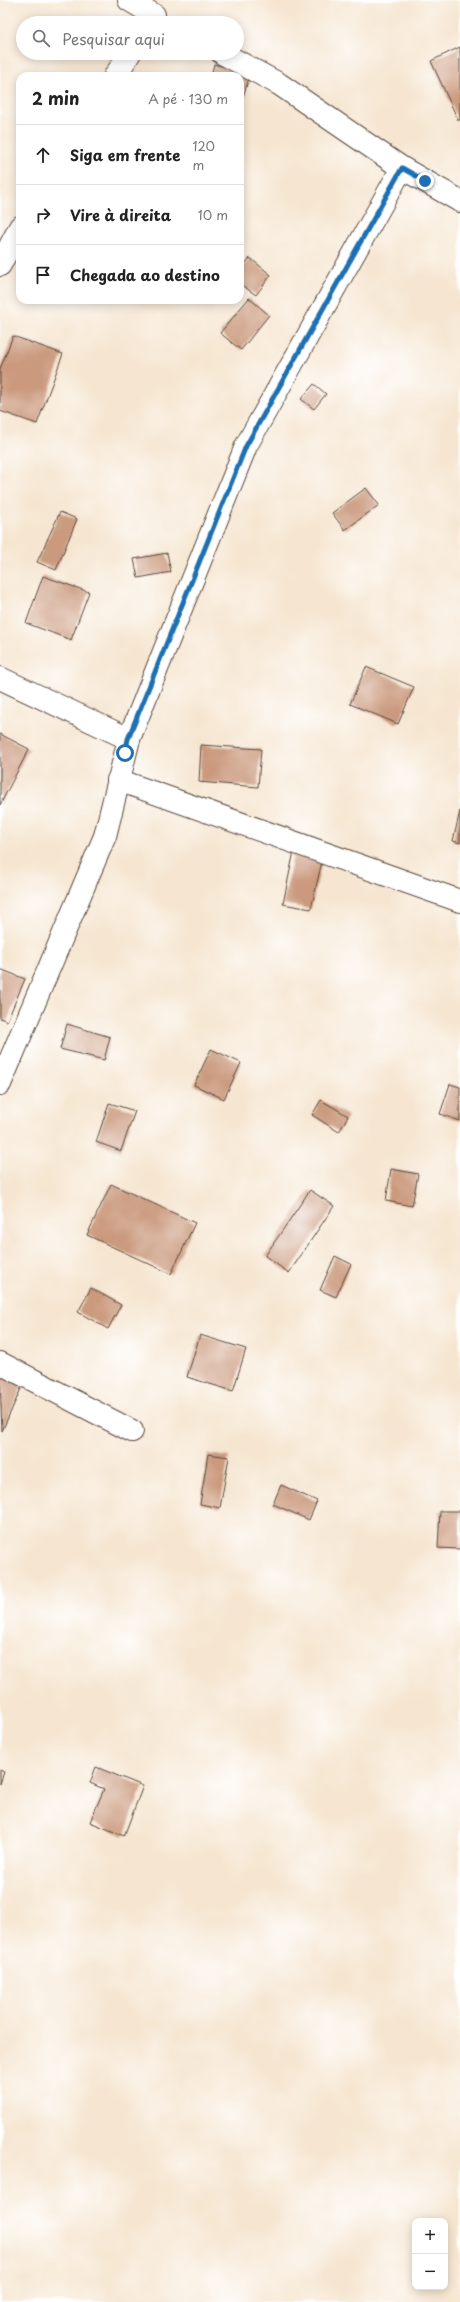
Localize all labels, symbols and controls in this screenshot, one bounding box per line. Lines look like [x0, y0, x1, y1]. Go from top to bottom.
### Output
search box [16, 16, 244, 60]
icon: search [30, 27, 52, 49]
text: Pesquisar aqui [62, 27, 165, 50]
text: 2 min [32, 85, 79, 111]
text: A pé · 130 m [148, 89, 228, 108]
text: 120 m [192, 136, 215, 174]
text: Siga em frente [70, 143, 180, 166]
icon: ahead [32, 144, 54, 166]
route end [416, 172, 434, 190]
text: Vire à direita [70, 203, 171, 226]
icon: right [32, 204, 54, 226]
text: 10 m [198, 205, 228, 224]
text: Chegada ao destino [70, 263, 220, 286]
icon: arrive [32, 264, 54, 286]
route start [116, 744, 134, 762]
map controls [412, 2218, 448, 2290]
button: + [412, 2218, 448, 2254]
button: − [412, 2254, 448, 2290]

